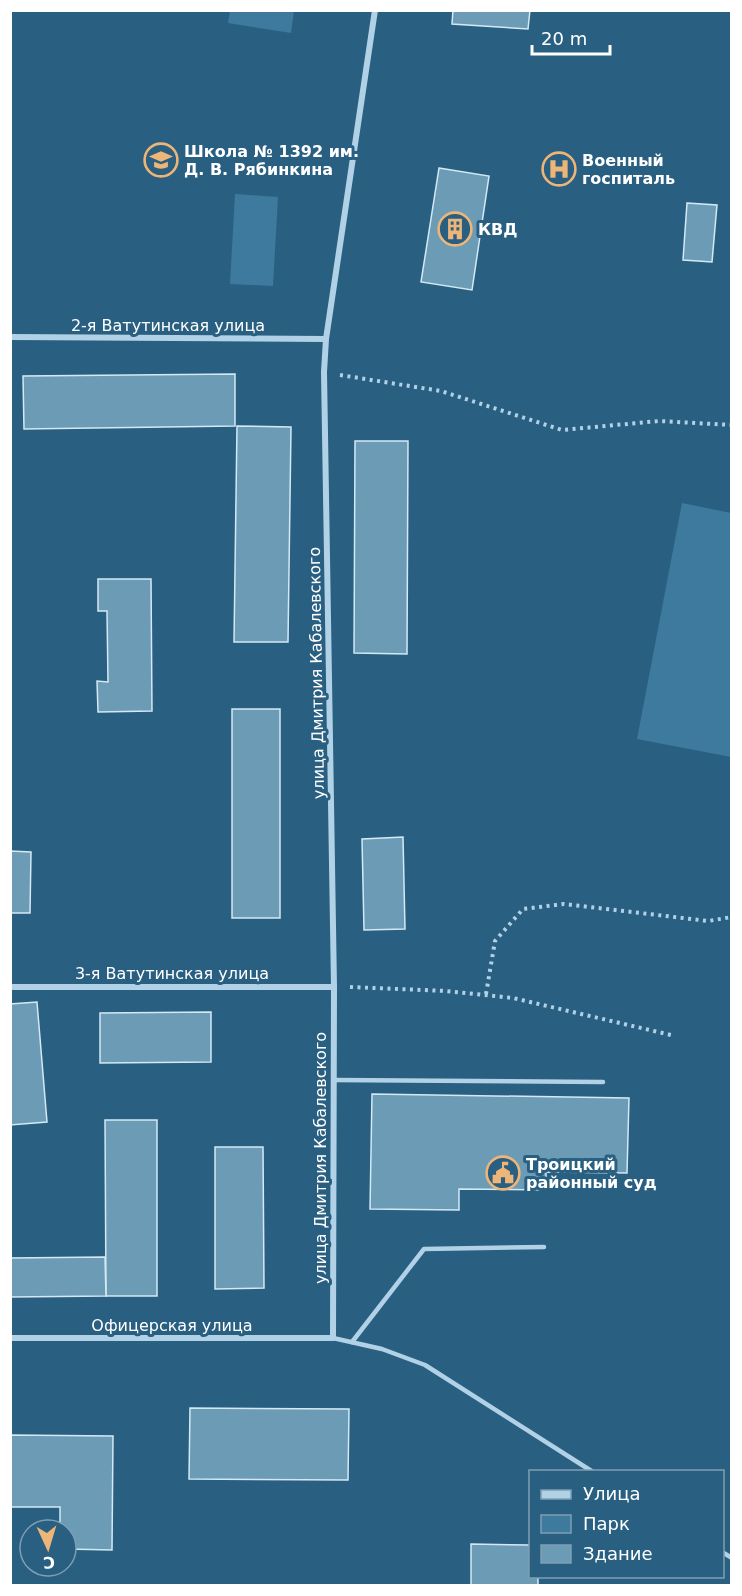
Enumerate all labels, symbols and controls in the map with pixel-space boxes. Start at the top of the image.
scale bar [532,18,610,56]
text: 20 m [541,28,587,49]
school or university icon: Школа № 1392 им. Д. В. Рябинкина [143,142,179,178]
place label: Школа № 1392 им. Д. В. Рябинкина [184,142,359,179]
hospital icon: Военный госпиталь [541,151,577,187]
place label: Военный госпиталь [582,151,675,188]
building icon: КВД [437,211,473,247]
place label: КВД [478,220,518,239]
street label: 2-я Ватутинская улица [71,316,265,335]
street label: улица Дмитрия Кабалевского [305,547,328,799]
street label: 3-я Ватутинская улица [75,964,269,983]
street label: улица Дмитрия Кабалевского [311,1032,330,1284]
public building icon: Троицкий районный суд [485,1155,521,1191]
place label: Троицкий районный суд [526,1155,657,1192]
street label: Офицерская улица [91,1316,253,1335]
legend [529,1470,724,1578]
text: Улица [583,1483,640,1504]
text: Парк [583,1513,630,1534]
north arrow [18,1518,78,1578]
text: Здание [583,1543,653,1564]
text: С [42,1553,56,1572]

